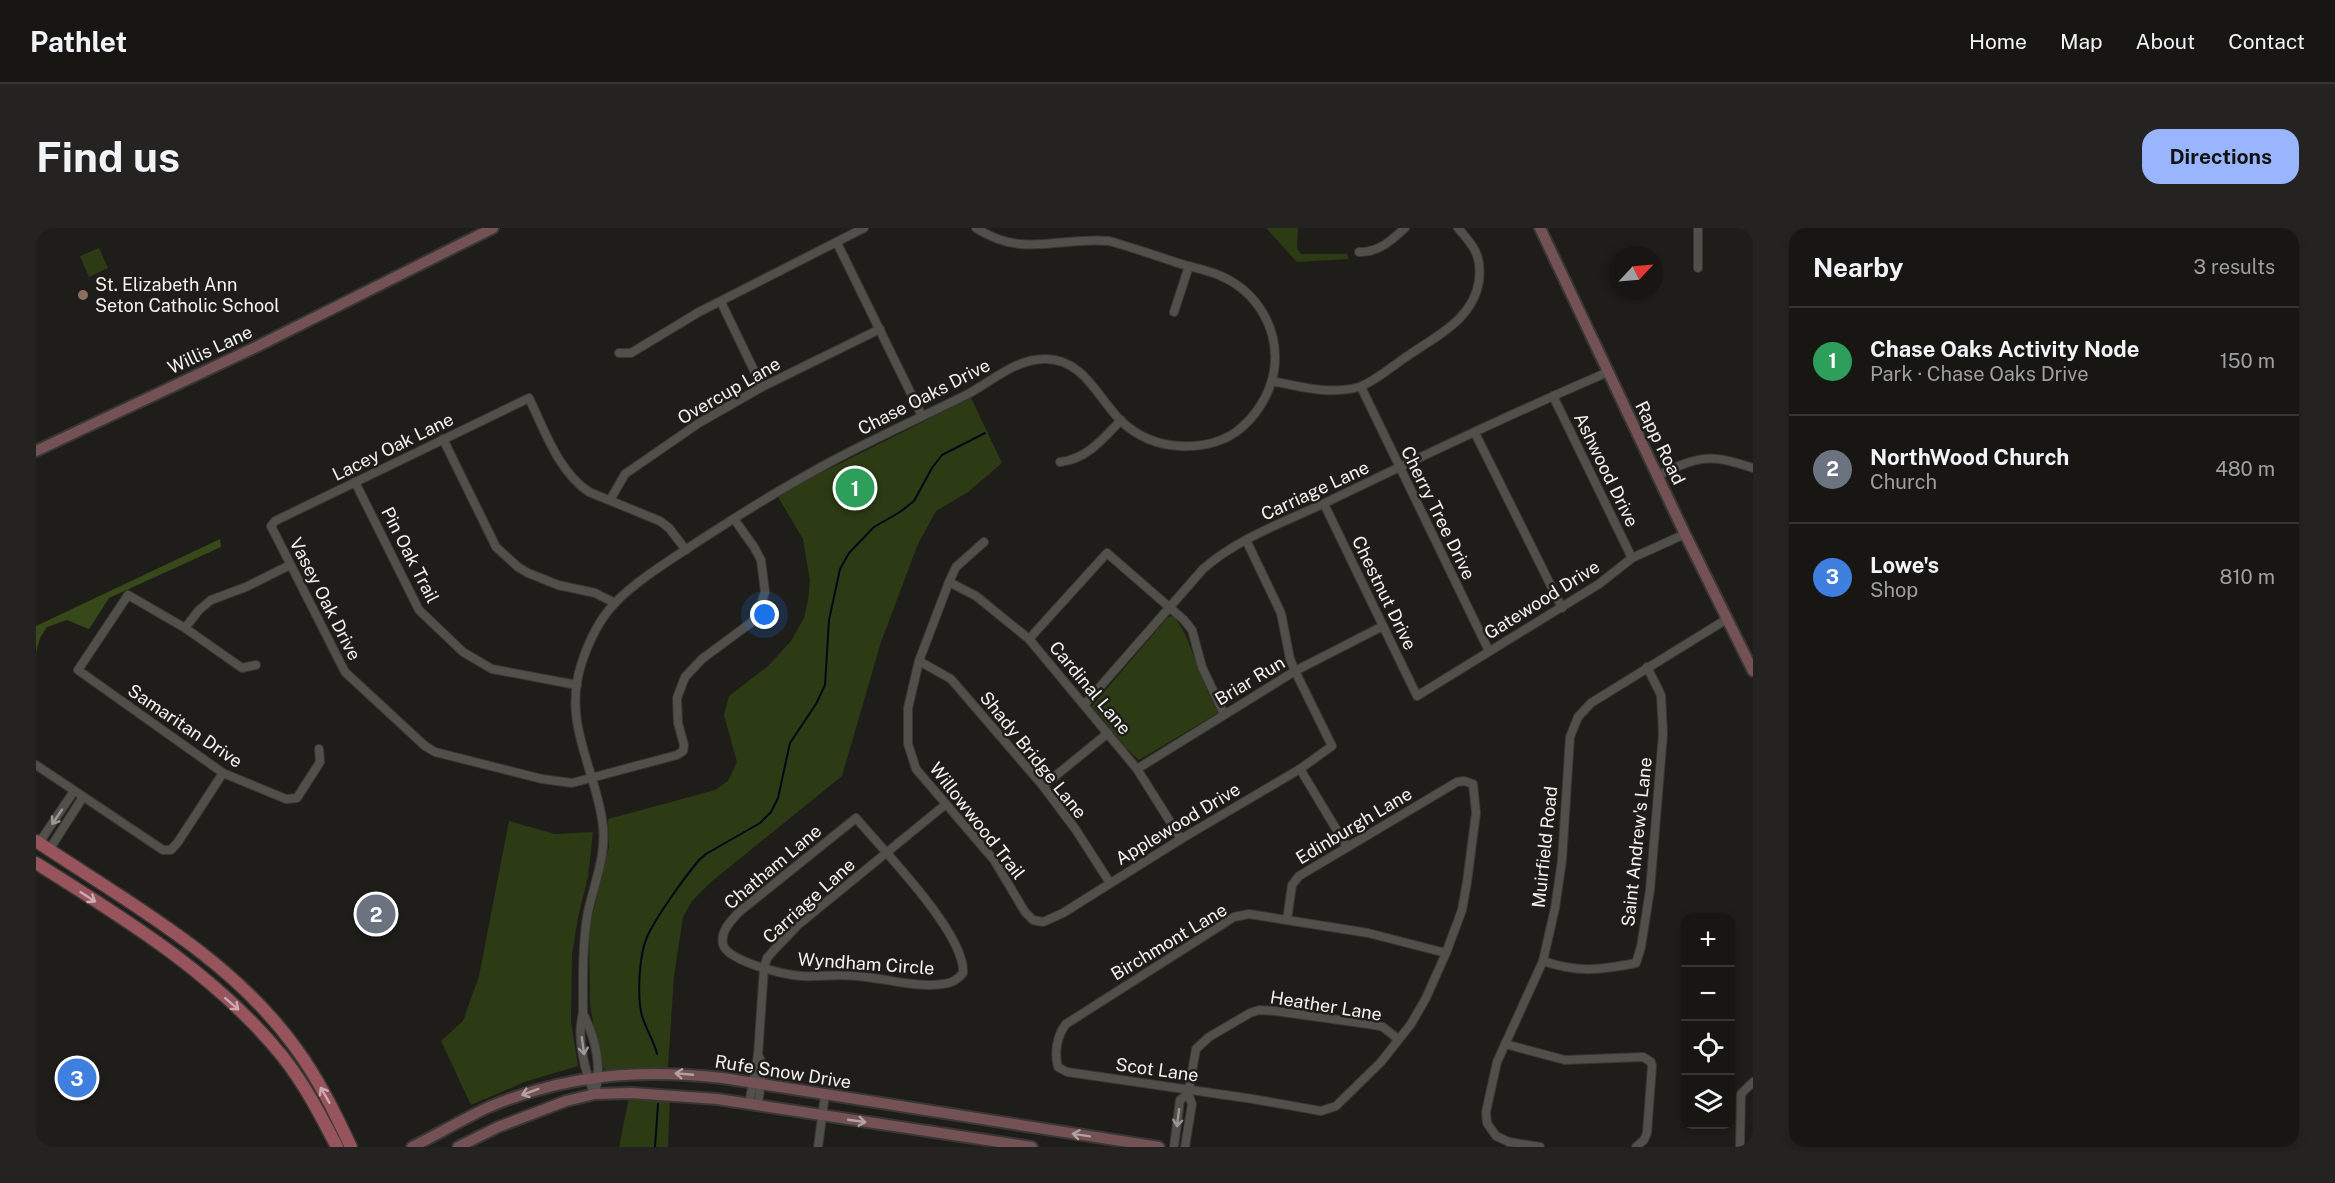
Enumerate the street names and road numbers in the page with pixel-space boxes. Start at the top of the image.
street label: Willis Lane [164,321,255,378]
street label: Overcup Lane [674,353,784,428]
street label: Chase Oaks Drive [854,354,993,439]
street label: Rapp Road [1631,398,1690,488]
street label: Lacey Oak Lane [329,408,457,485]
street label: Ashwood Drive [1570,409,1643,530]
street label: Cherry Tree Drive [1397,443,1480,583]
street label: Carriage Lane [1257,456,1372,525]
street label: Pin Oak Trail [377,503,444,606]
street label: Chestnut Drive [1348,532,1421,653]
street label: Vasey Oak Drive [285,534,365,664]
street label: Gatewood Drive [1480,556,1603,643]
street label: Cardinal Lane [1045,637,1135,739]
street label: Briar Run [1211,652,1289,710]
street label: Samaritan Drive [124,680,247,772]
street label: Shady Bridge Lane [976,687,1091,822]
street label: Saint Andrew's Lane [1617,756,1656,928]
street label: Willowwood Trail [925,758,1029,883]
street label: Applewood Drive [1112,778,1244,869]
street label: Edinburgh Lane [1292,783,1416,868]
street label: Muirfield Road [1528,785,1561,909]
street label: Chatham Lane [720,820,825,913]
street label: Carriage Lane [758,854,859,947]
street label: Birchmont Lane [1107,899,1230,984]
street label: Wyndham Circle [797,948,935,979]
street label: Heather Lane [1269,986,1383,1025]
street label: Rufe Snow Drive [713,1050,853,1093]
street label: Scot Lane [1114,1053,1200,1086]

